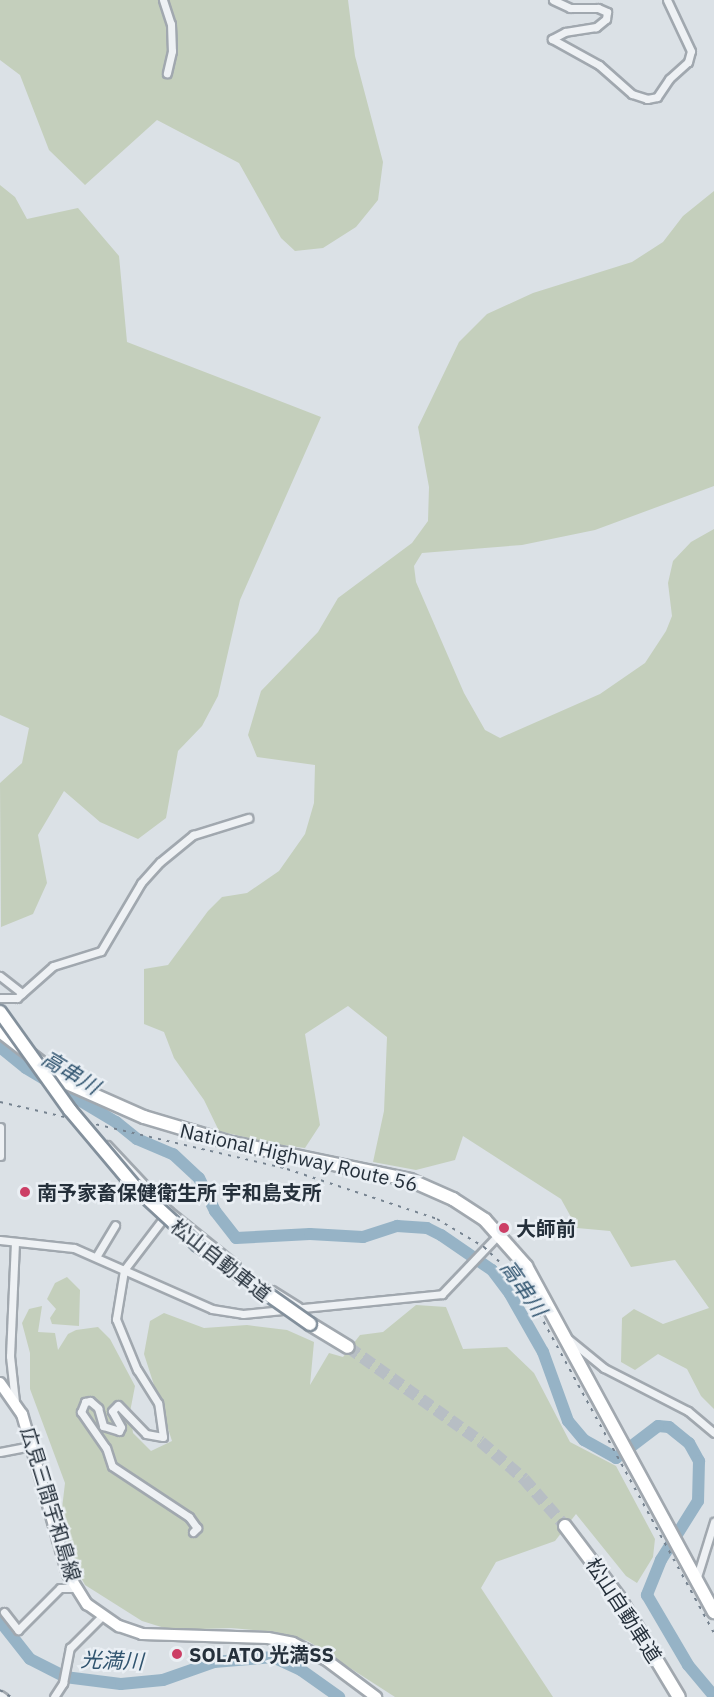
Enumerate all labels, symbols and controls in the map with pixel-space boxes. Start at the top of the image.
water label: 高串川 [38,1045,104,1099]
street label: National Highway Route 56 [178,1118,420,1196]
place label: 南予家畜保健衛生所 宇和島支所 [37,1180,322,1204]
marker: 南予家畜保健衛生所 宇和島支所 [18,1185,32,1199]
street label: 松山自動車道 [166,1214,276,1306]
place label: 大師前 [516,1216,576,1240]
marker: 大師前 [497,1221,511,1235]
water label: 高串川 [496,1255,552,1321]
street label: 広見三間宇和島線 [16,1424,86,1584]
street label: 松山自動車道 [581,1553,667,1667]
place label: SOLATO 光満SS [189,1642,334,1666]
water label: 光満川 [80,1646,144,1674]
marker: SOLATO 光満SS [170,1647,184,1661]

